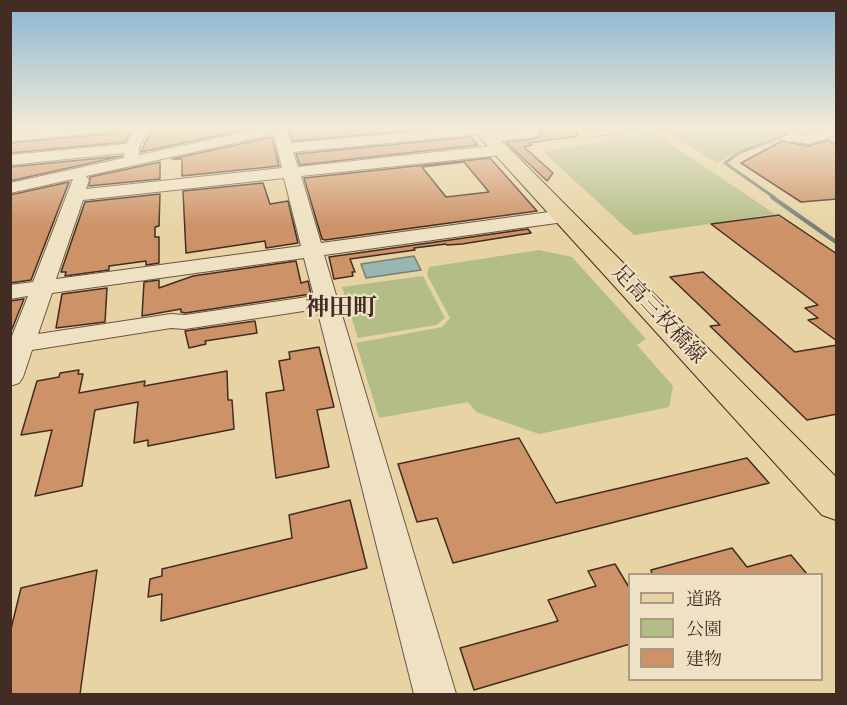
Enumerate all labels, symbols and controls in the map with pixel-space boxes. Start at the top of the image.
street label: 足高三枚橋線 [606,260,710,370]
district label: 神田町 [305,295,377,323]
legend [628,573,823,681]
text: 道路 [686,585,722,612]
text: 公園 [686,615,722,642]
text: 建物 [686,645,722,672]

